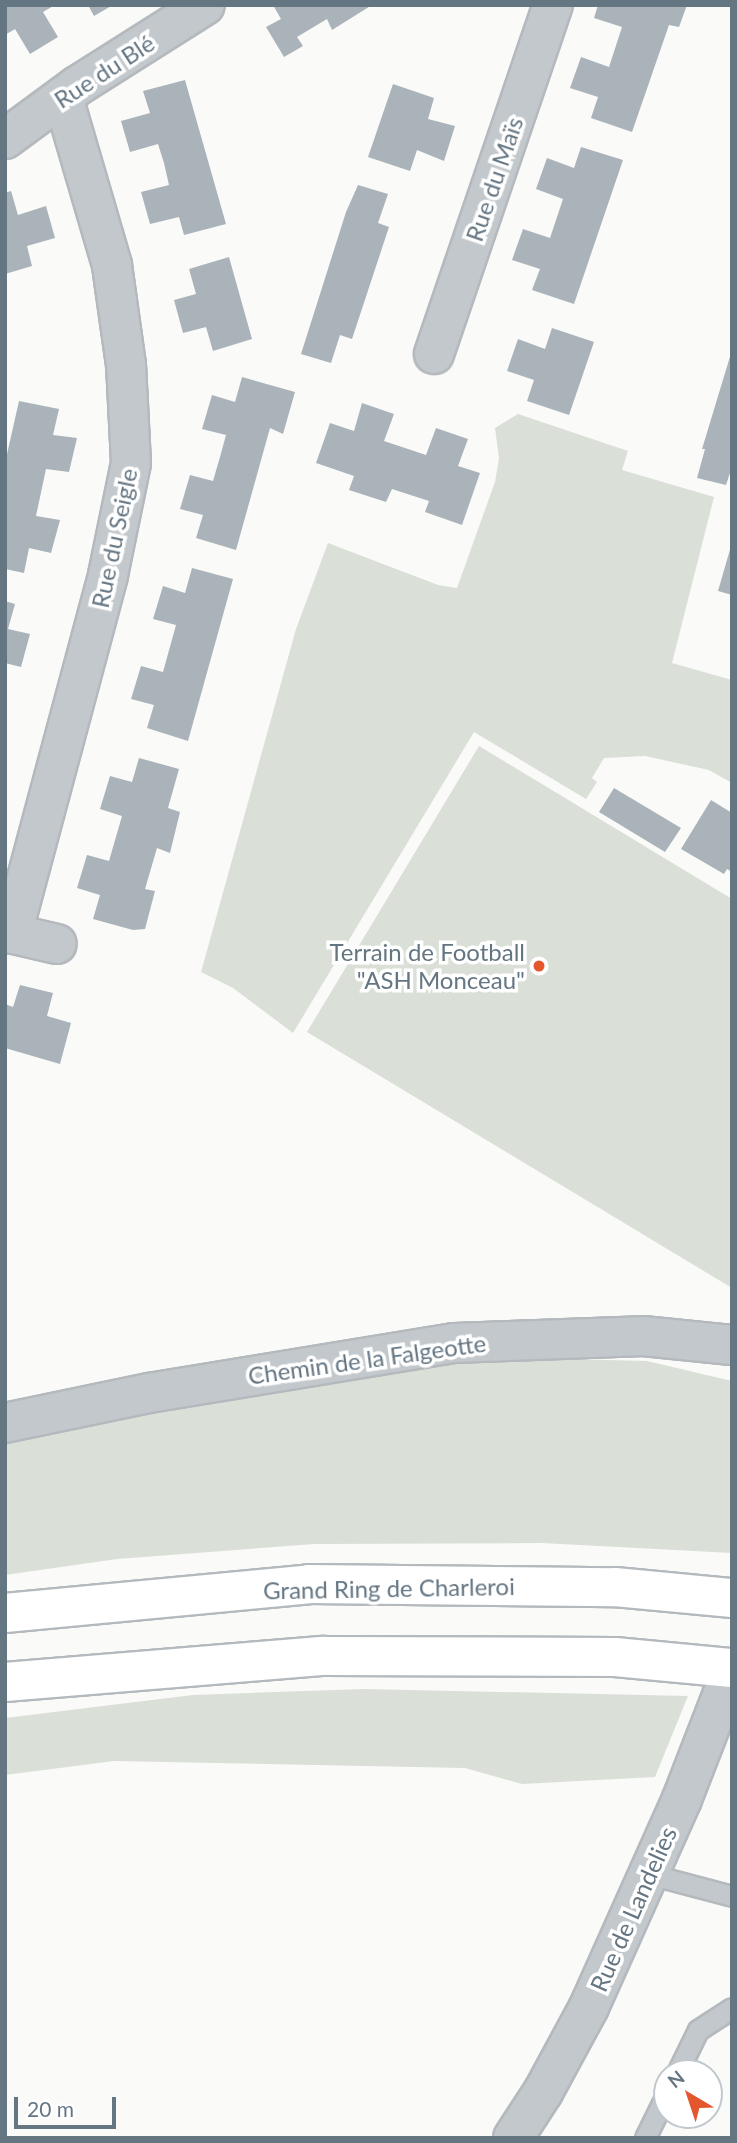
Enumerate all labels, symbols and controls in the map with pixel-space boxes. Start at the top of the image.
street label: Rue du Blé [49,28,159,114]
street label: Rue du Maïs [459,113,529,245]
street label: Rue du Seigle [85,466,143,610]
place label: Terrain de Football "ASH Monceau" [329,938,525,994]
marker: Terrain de Football "ASH Monceau" [531,958,547,974]
street label: Chemin de la Falgeotte [246,1328,488,1390]
street label: Grand Ring de Charleroi [263,1571,515,1605]
street label: Rue de Landelies [584,1822,682,1996]
north arrow [653,2059,723,2129]
text: N [663,2065,689,2092]
scale bar [18,2084,119,2128]
text: 20 m [27,2096,74,2121]

